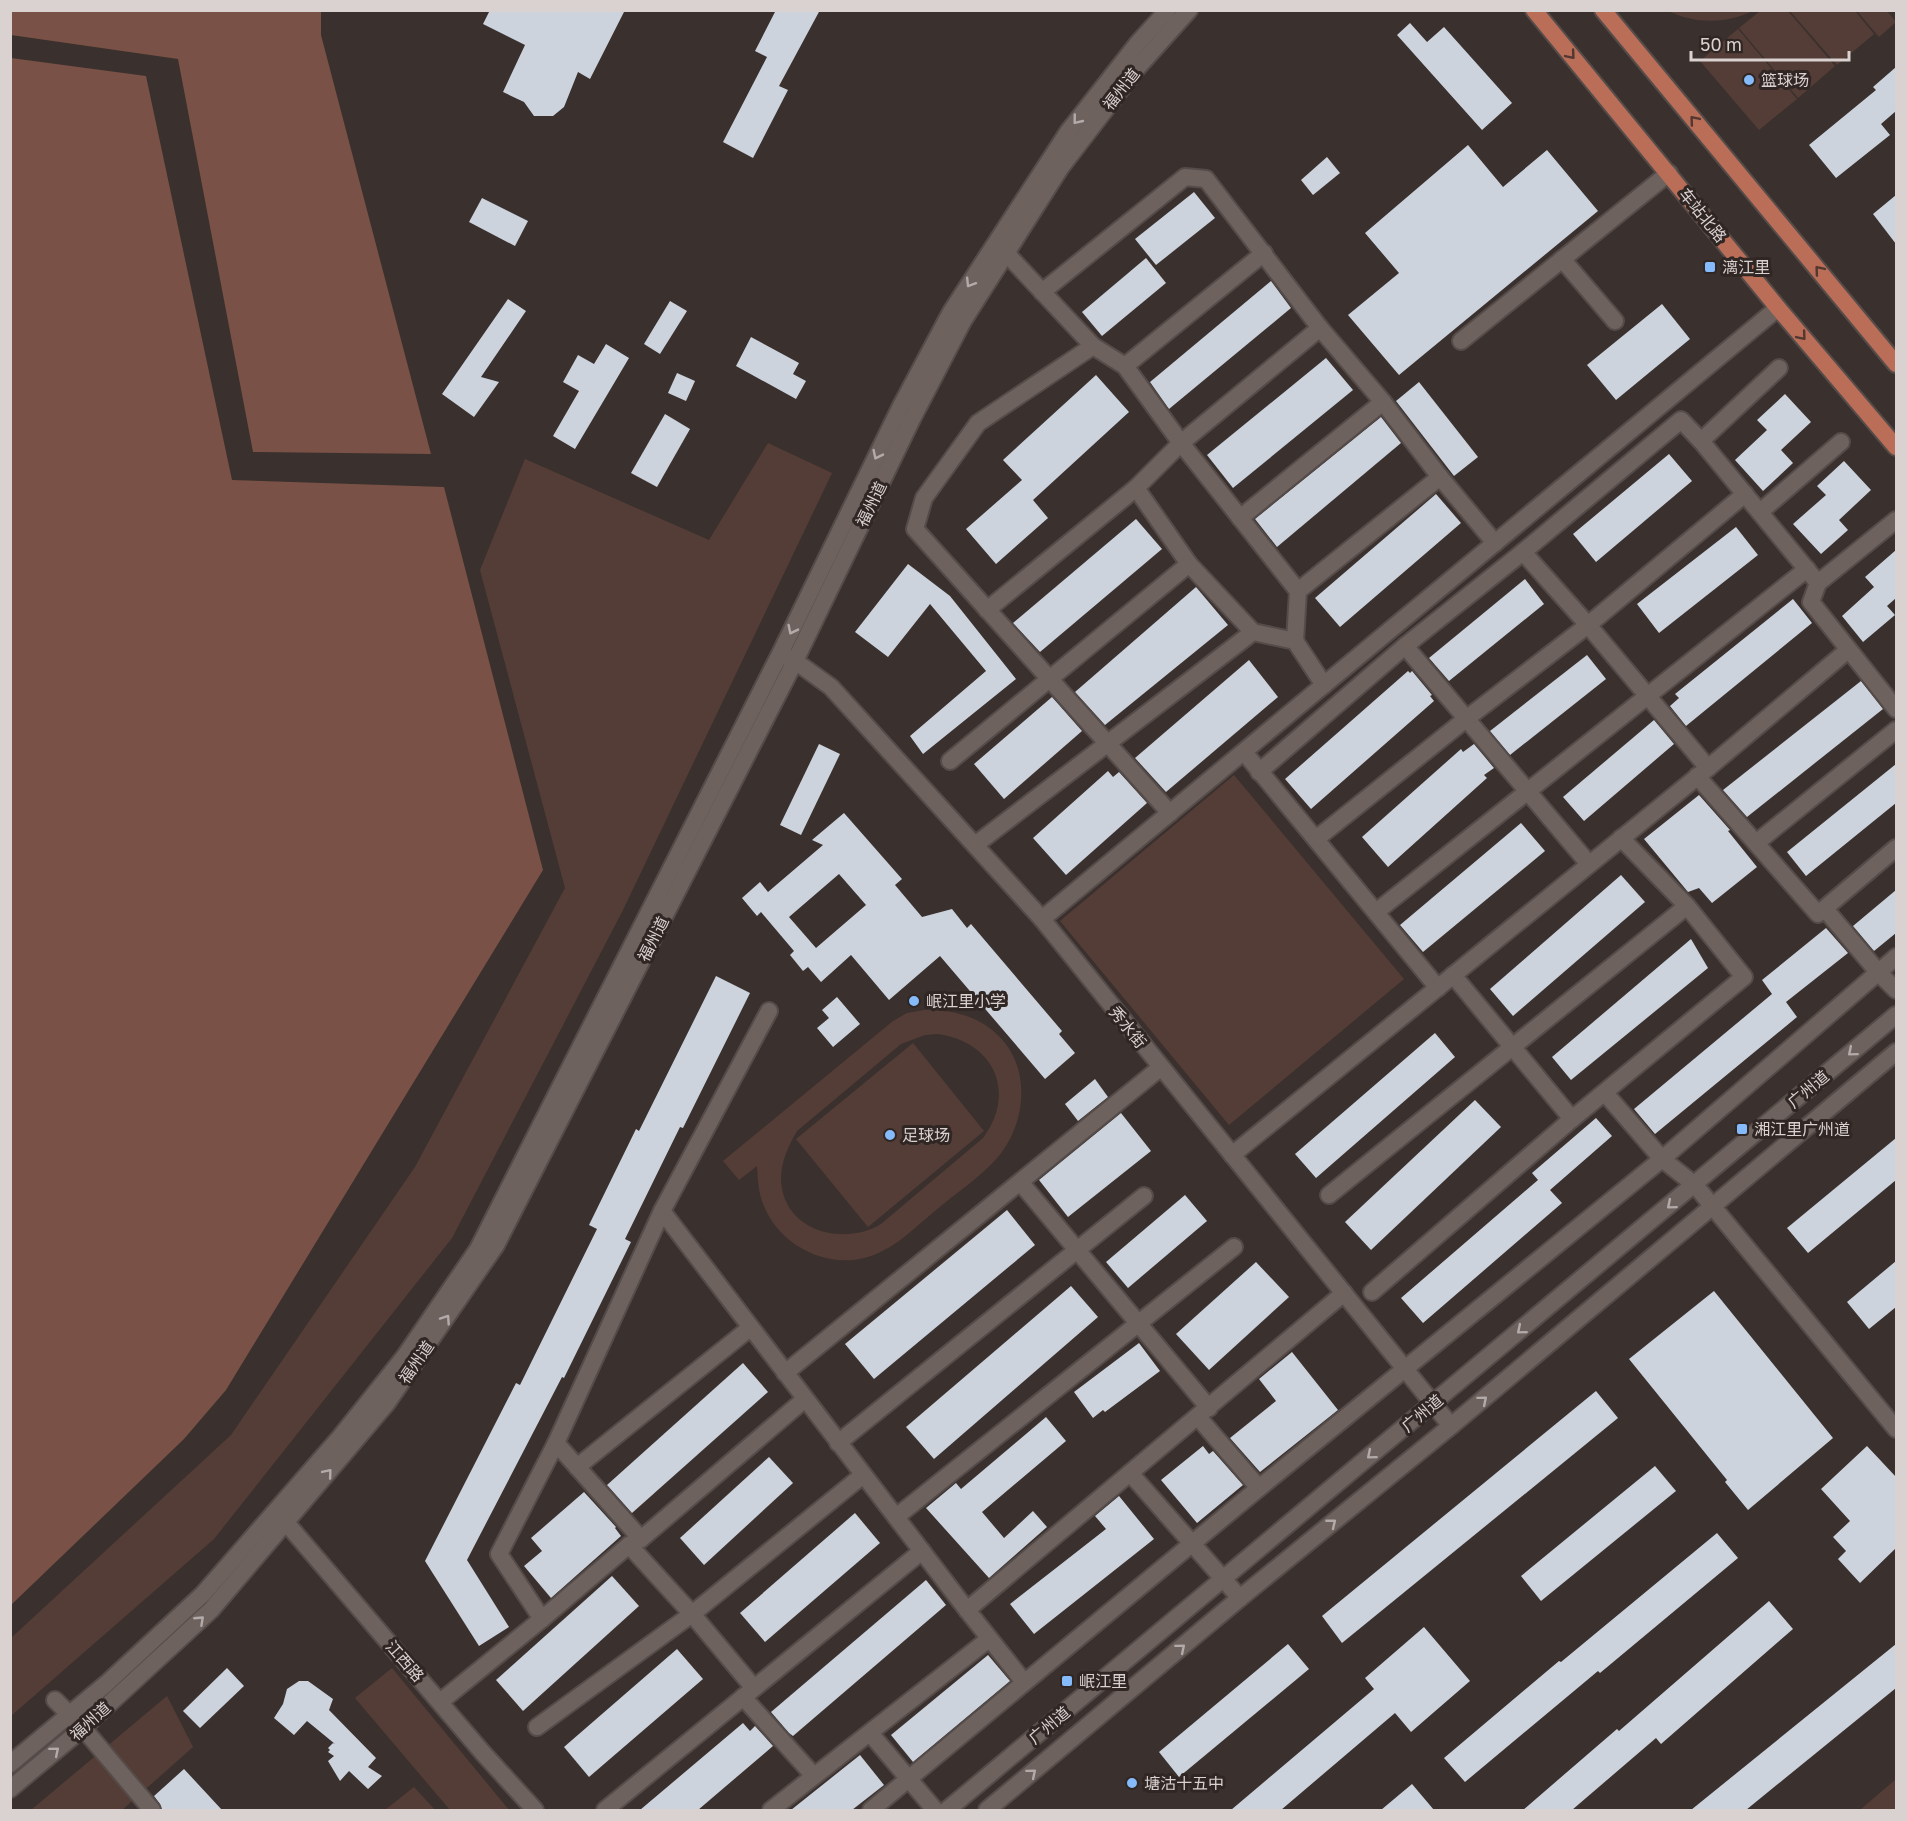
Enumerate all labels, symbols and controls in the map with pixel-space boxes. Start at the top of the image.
scale bar [1691,24,1848,62]
text: 50 m [1700,33,1742,55]
one-way arrow [1564,49,1575,60]
street label: 福州道 [1098,64,1144,114]
place label: 篮球场 [1761,70,1809,90]
marker: 篮球场 [1742,73,1756,87]
one-way arrow [1073,113,1084,124]
one-way arrow [1691,116,1702,127]
street label: 车站北路 [1675,184,1731,246]
place label: 漓江里 [1722,257,1770,277]
marker: 漓江里 [1703,260,1717,274]
one-way arrow [1815,266,1826,277]
one-way arrow [965,277,977,287]
one-way arrow [1794,329,1805,340]
one-way arrow [873,448,885,459]
street label: 福州道 [851,478,891,530]
one-way arrow [787,623,799,634]
street label: 福州道 [633,913,673,965]
place label: 岷江里小学 [926,991,1006,1011]
marker: 岷江里小学 [907,994,921,1008]
street label: 秀水街 [1105,1002,1151,1052]
one-way arrow [1848,1045,1859,1056]
street label: 广州道 [1783,1066,1833,1112]
place label: 湘江里广州道 [1754,1119,1850,1139]
marker: 湘江里广州道 [1735,1122,1749,1136]
place label: 足球场 [902,1125,950,1145]
marker: 足球场 [883,1128,897,1142]
one-way arrow [1666,1198,1677,1209]
one-way arrow [439,1314,450,1325]
one-way arrow [1517,1323,1528,1334]
street label: 福州道 [394,1337,438,1387]
street label: 广州道 [1397,1390,1447,1436]
one-way arrow [1476,1396,1487,1407]
one-way arrow [1367,1448,1378,1459]
one-way arrow [321,1469,332,1480]
one-way arrow [1325,1520,1336,1531]
one-way arrow [193,1616,203,1627]
street label: 江西路 [382,1636,428,1686]
one-way arrow [1174,1644,1185,1655]
place label: 岷江里 [1079,1671,1127,1691]
marker: 岷江里 [1060,1674,1074,1688]
street label: 福州道 [65,1698,115,1744]
street label: 广州道 [1024,1702,1074,1748]
one-way arrow [48,1748,59,1759]
one-way arrow [1025,1769,1036,1780]
place label: 塘沽十五中 [1144,1773,1224,1793]
marker: 塘沽十五中 [1125,1776,1139,1790]

